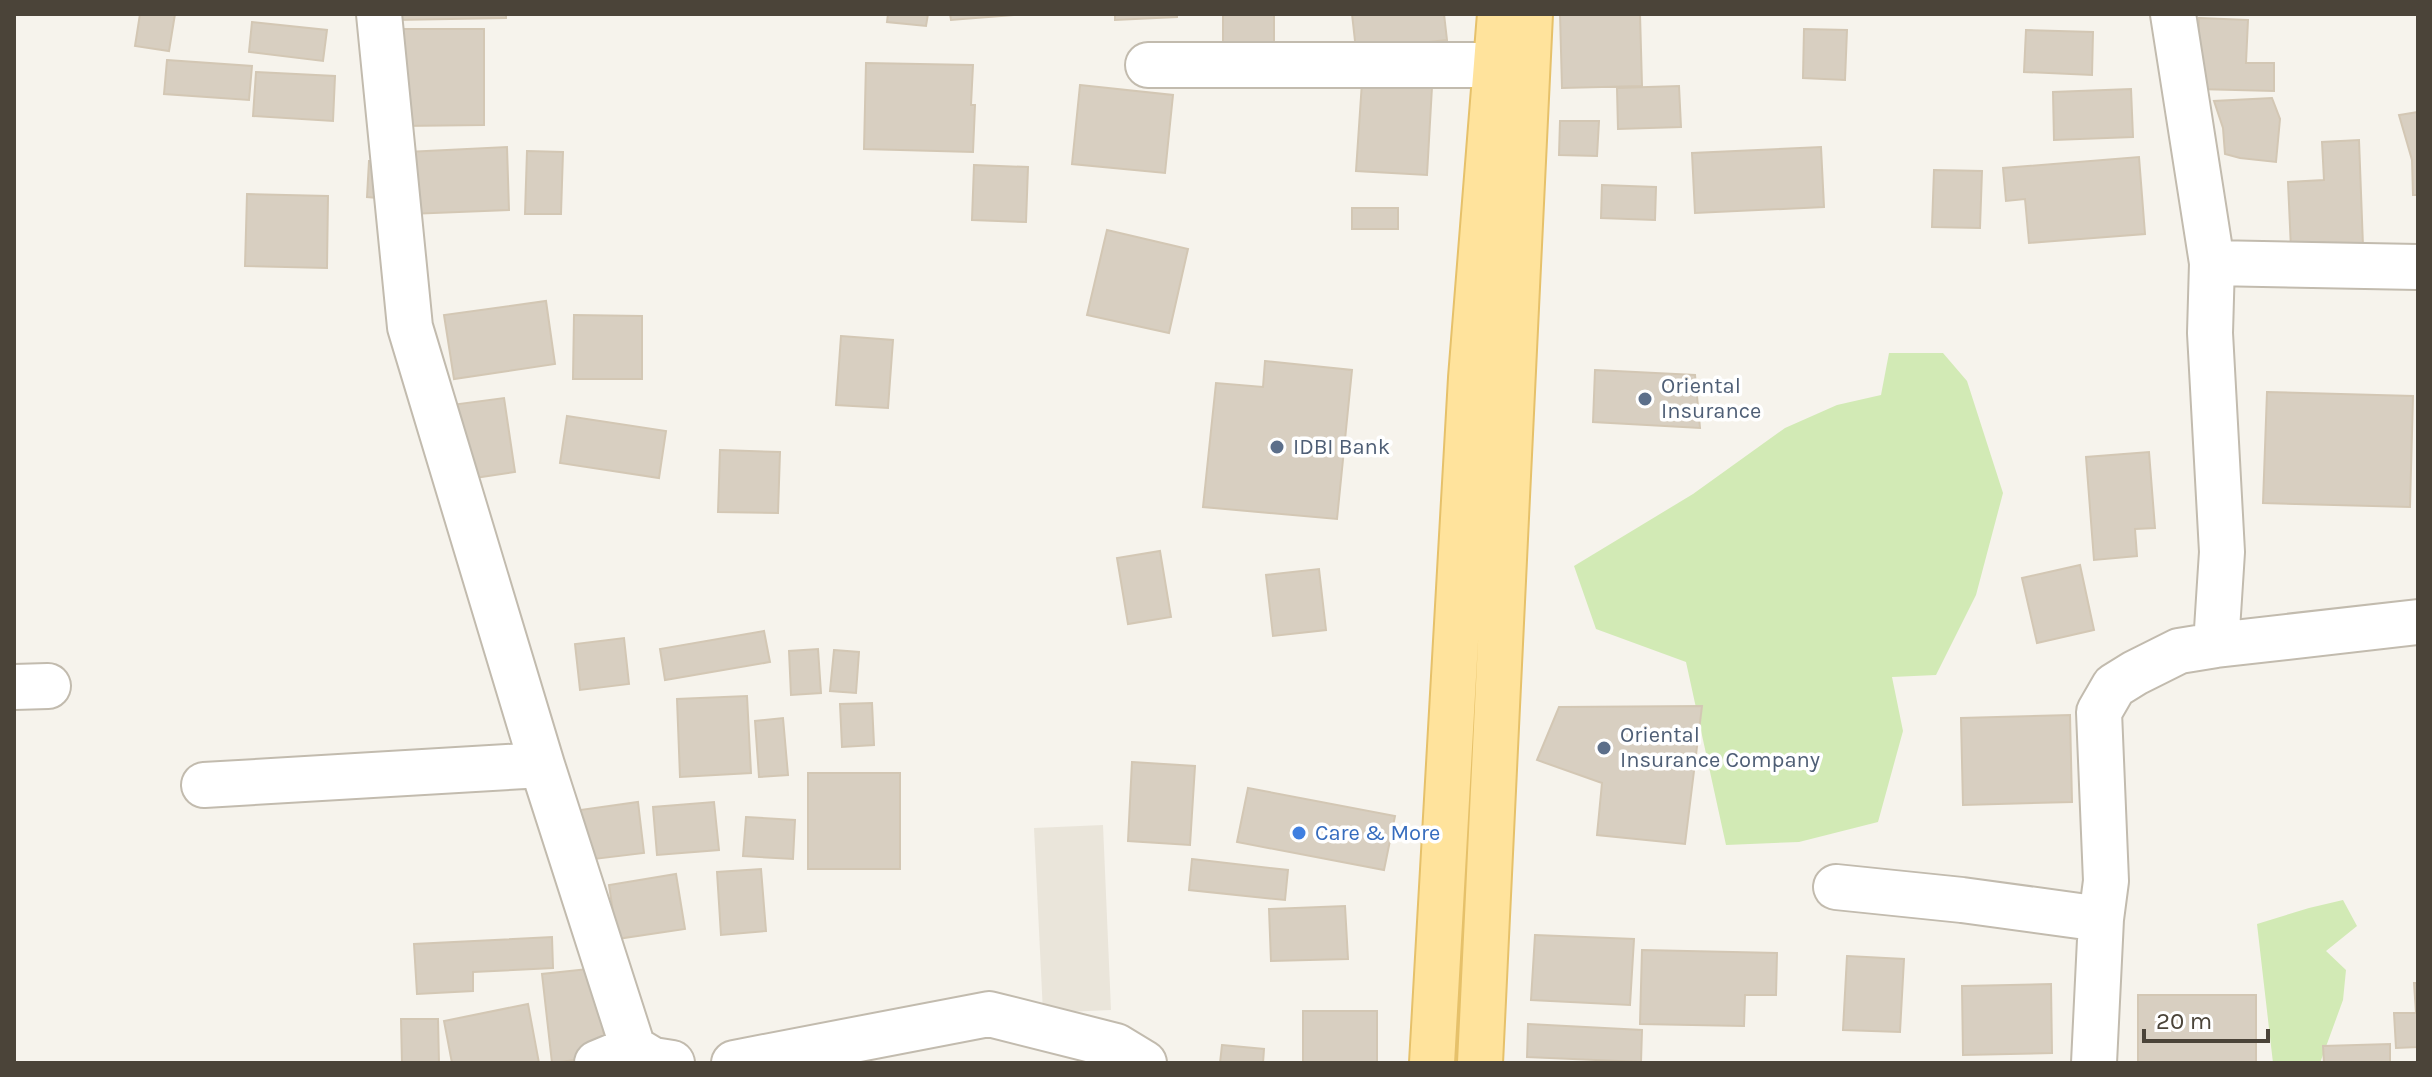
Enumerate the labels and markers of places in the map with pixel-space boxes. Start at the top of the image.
place label: Oriental Insurance [1661,373,1761,424]
marker: Oriental Insurance [1636,390,1654,408]
place label: IDBI Bank [1293,434,1390,460]
marker: IDBI Bank [1268,438,1286,456]
place label: Oriental Insurance Company [1620,722,1820,773]
marker: Oriental Insurance Company [1595,739,1613,757]
place label: Care & More [1315,820,1440,846]
marker: Care & More [1290,824,1308,842]

